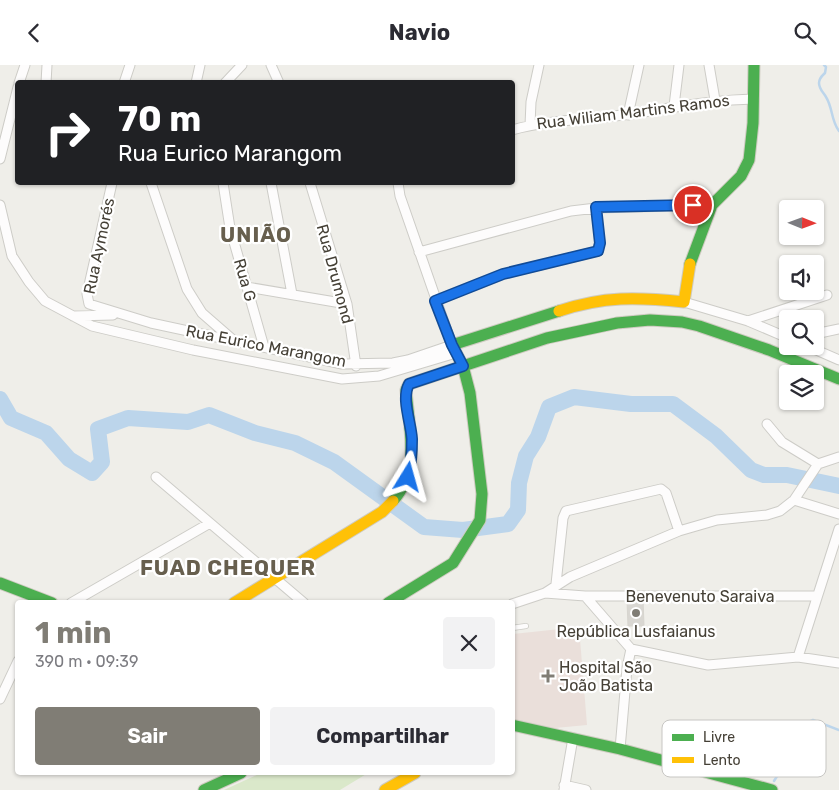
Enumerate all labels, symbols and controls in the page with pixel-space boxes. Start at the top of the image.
icon: back [20,19,48,47]
text: Navio [389,19,450,46]
icon: search [791,19,819,47]
street label: Rua Wiliam Martins Ramos [535,91,731,133]
text: 70 m [118,98,201,140]
icon: right [35,100,100,165]
text: Rua Eurico Marangom [118,140,342,167]
pin [672,184,714,226]
icon: arrive [679,191,707,219]
street label: Rua Aymorés [80,196,118,296]
north arrow [779,200,824,245]
map controls [779,200,824,410]
district label: UNIÃO [220,222,292,247]
street label: Rua Drumond [313,222,357,326]
button: sound [779,255,824,300]
street label: Rua G [230,256,260,304]
button: search [779,310,824,355]
street label: Rua Eurico Marangom [184,321,348,371]
button: layers [779,365,824,410]
position arrow [381,450,433,502]
district label: FUAD CHEQUER [140,555,316,580]
street label: Benevenuto Saraiva [625,587,775,606]
marker: República Lusfaianus [630,607,642,619]
text: 1 min [35,615,112,651]
button: close [443,617,495,669]
place label: República Lusfaianus [557,622,715,641]
text: 390 m · 09:39 [35,652,138,671]
place label: Hospital São João Batista [559,658,653,695]
marker: Hospital São João Batista [541,669,555,683]
button: Sair [35,707,260,765]
button: Compartilhar [270,707,495,765]
legend [662,720,826,777]
text: Livre [703,729,735,746]
text: Lento [703,752,740,769]

